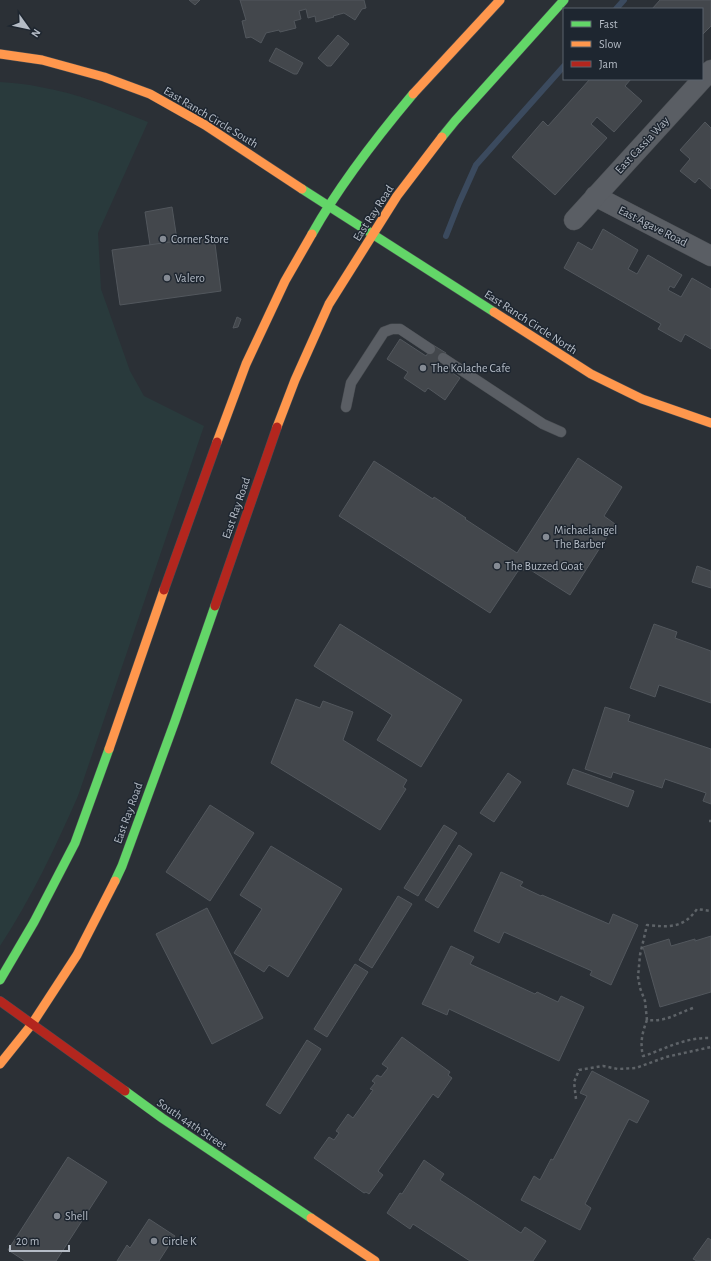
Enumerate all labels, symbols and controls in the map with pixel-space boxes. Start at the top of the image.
north arrow [8,8,48,48]
legend [563,8,703,80]
text: Fast [599,18,618,30]
text: N [29,27,43,39]
text: Slow [599,38,621,50]
text: Jam [599,58,618,70]
street label: East Ranch Circle South [162,84,260,150]
street label: East Cassia Way [613,114,672,176]
street label: East Ray Road [351,183,396,244]
street label: East Agave Road [617,203,689,249]
place label: Corner Store [171,233,229,245]
marker: Corner Store [158,234,168,244]
place label: Valero [175,272,205,284]
marker: Valero [162,273,172,283]
street label: East Ranch Circle North [482,288,580,356]
place label: The Kolache Cafe [431,362,510,374]
marker: The Kolache Cafe [418,363,428,373]
street label: East Ray Road [220,476,253,541]
place label: Michaelangel The Barber [554,524,617,550]
marker: Michaelangel The Barber [541,532,551,542]
place label: The Buzzed Goat [505,560,583,572]
marker: The Buzzed Goat [492,561,502,571]
street label: East Ray Road [111,781,146,846]
street label: South 44th Street [155,1096,229,1152]
place label: Shell [65,1210,88,1222]
marker: Shell [52,1211,62,1221]
scale bar [10,1227,69,1253]
text: 20 m [16,1235,39,1247]
place label: Circle K [162,1235,197,1247]
marker: Circle K [149,1236,159,1246]

